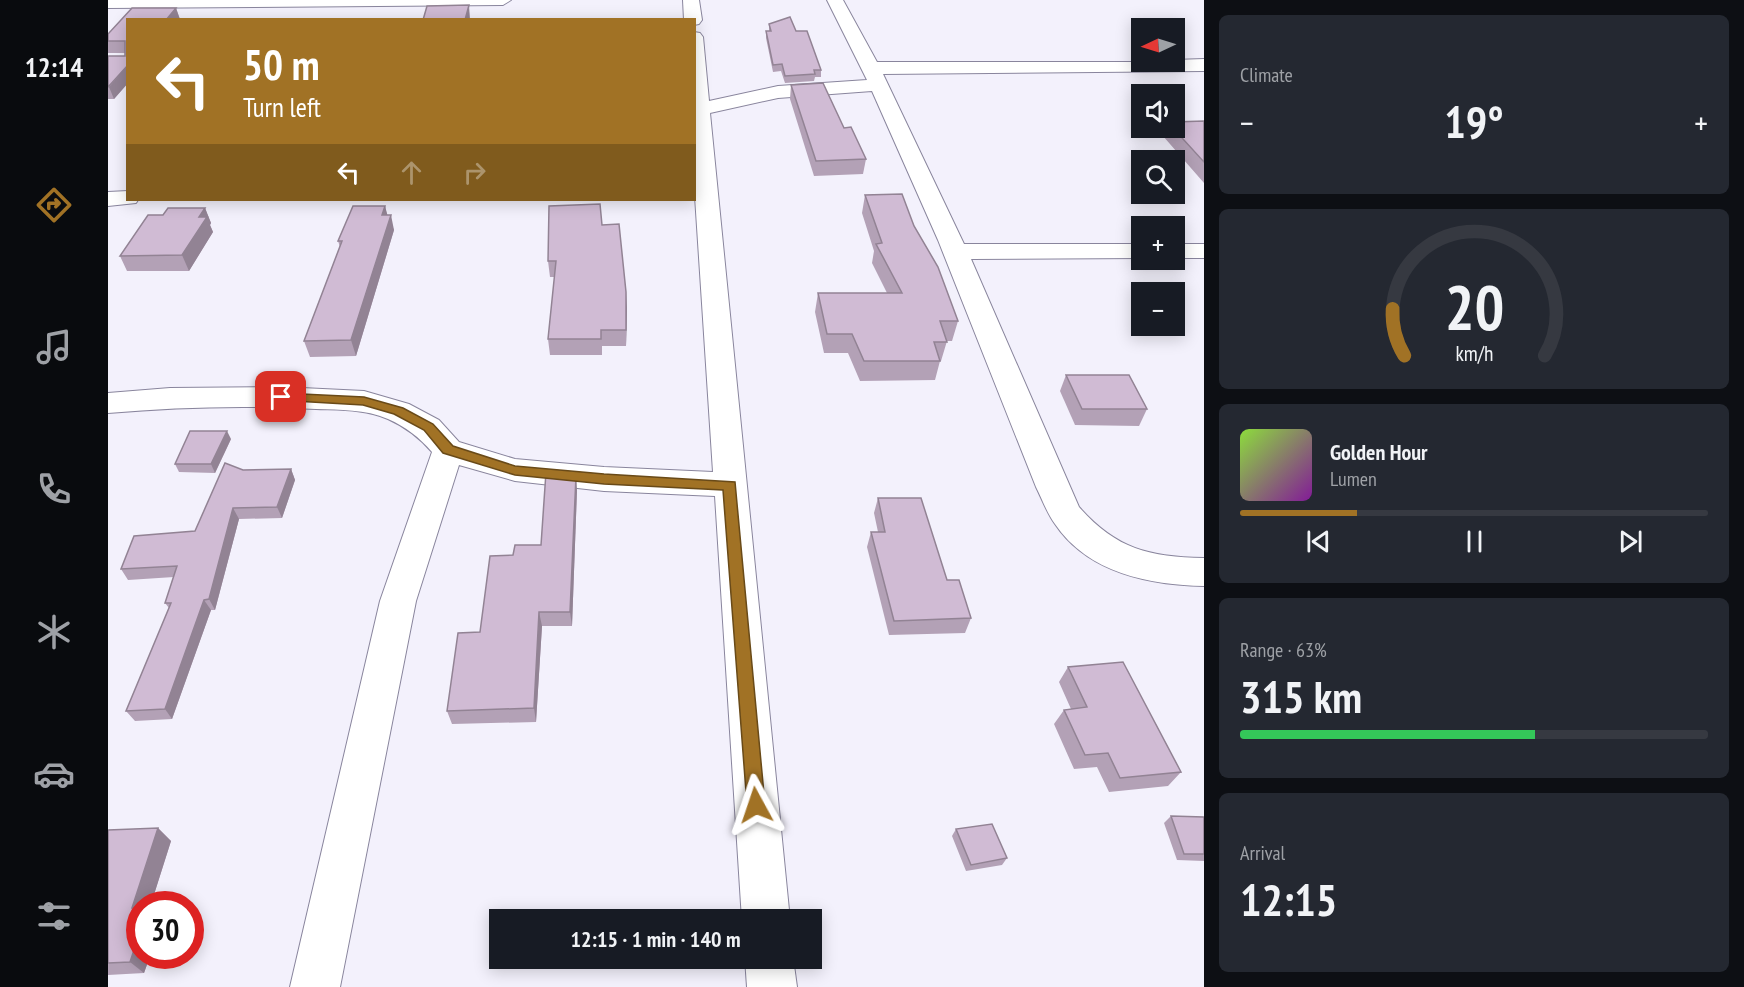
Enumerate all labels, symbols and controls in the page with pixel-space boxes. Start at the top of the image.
north arrow [1131,18,1185,72]
map controls [1131,18,1185,336]
text: 50 m [243,37,320,92]
icon: left [144,42,222,120]
text: 12:14 [25,50,83,84]
text: Climate [1240,62,1293,88]
button: sound [1131,84,1185,138]
text: Turn left [243,90,321,124]
text: 19° [1444,92,1504,150]
text: − [1240,101,1254,144]
text: + [1694,101,1708,144]
button: search [1131,150,1185,204]
icon: left [332,156,365,189]
icon: ahead [395,156,428,189]
icon: right [458,156,491,189]
icon: directions [33,184,75,226]
button: + [1131,216,1185,270]
text: 20 [1444,266,1504,347]
button: − [1131,282,1185,336]
icon: music [33,326,75,368]
text: km/h [1455,340,1493,368]
pin [255,371,306,422]
icon: arrive [264,380,297,413]
text: Golden Hour [1330,438,1428,466]
text: Lumen [1330,466,1377,492]
icon: phone [33,468,75,510]
icon: previous [1302,525,1335,558]
icon: pause [1458,525,1491,558]
icon: next [1614,525,1647,558]
icon: climate [33,611,75,653]
text: Range · 63% [1240,637,1327,663]
text: 315 km [1240,667,1362,725]
icon: car [33,753,75,795]
position arrow [724,773,788,837]
text: Arrival [1240,840,1285,866]
text: 12:15 [1240,870,1337,928]
speed limit sign: 30 [126,891,204,969]
icon: filters [33,895,75,937]
text: 12:15 · 1 min · 140 m [570,925,741,953]

